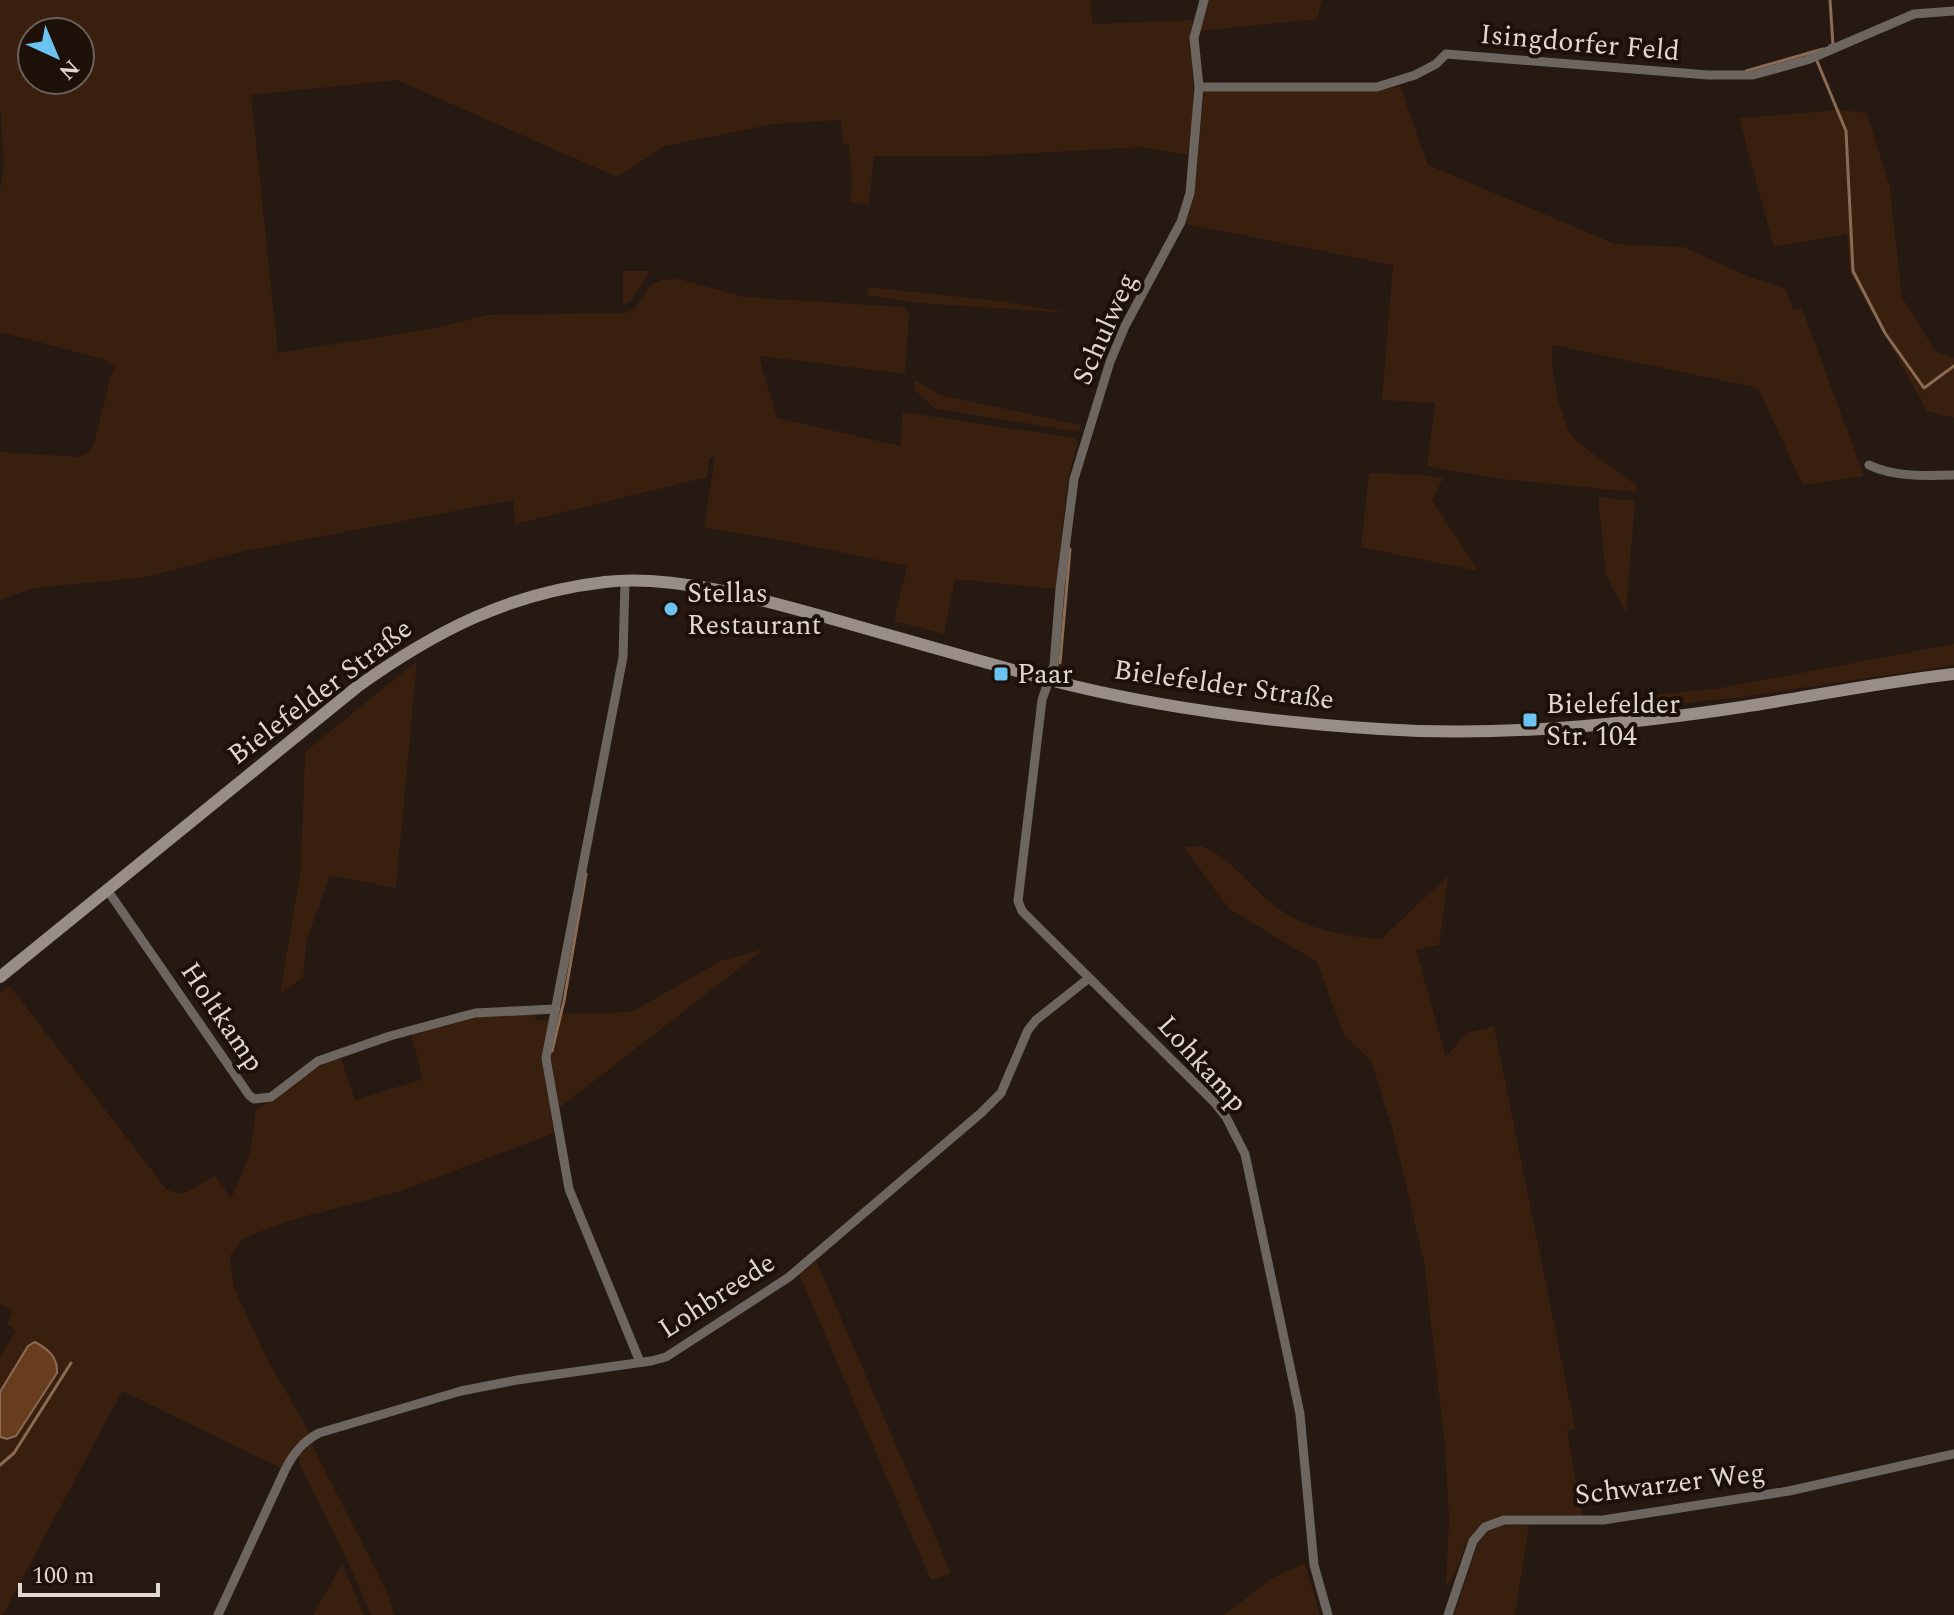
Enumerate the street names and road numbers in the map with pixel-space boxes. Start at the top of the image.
street label: Isingdorfer Feld [1478,13,1682,73]
street label: Schulweg [1061,266,1149,392]
street label: Bielefelder Straße [218,608,422,776]
street label: Bielefelder Straße [1111,648,1337,722]
street label: Holtkamp [169,953,275,1081]
street label: Lohkamp [1147,1006,1257,1122]
street label: Lohbreede [650,1242,784,1350]
street label: Schwarzer Weg [1572,1451,1768,1517]

